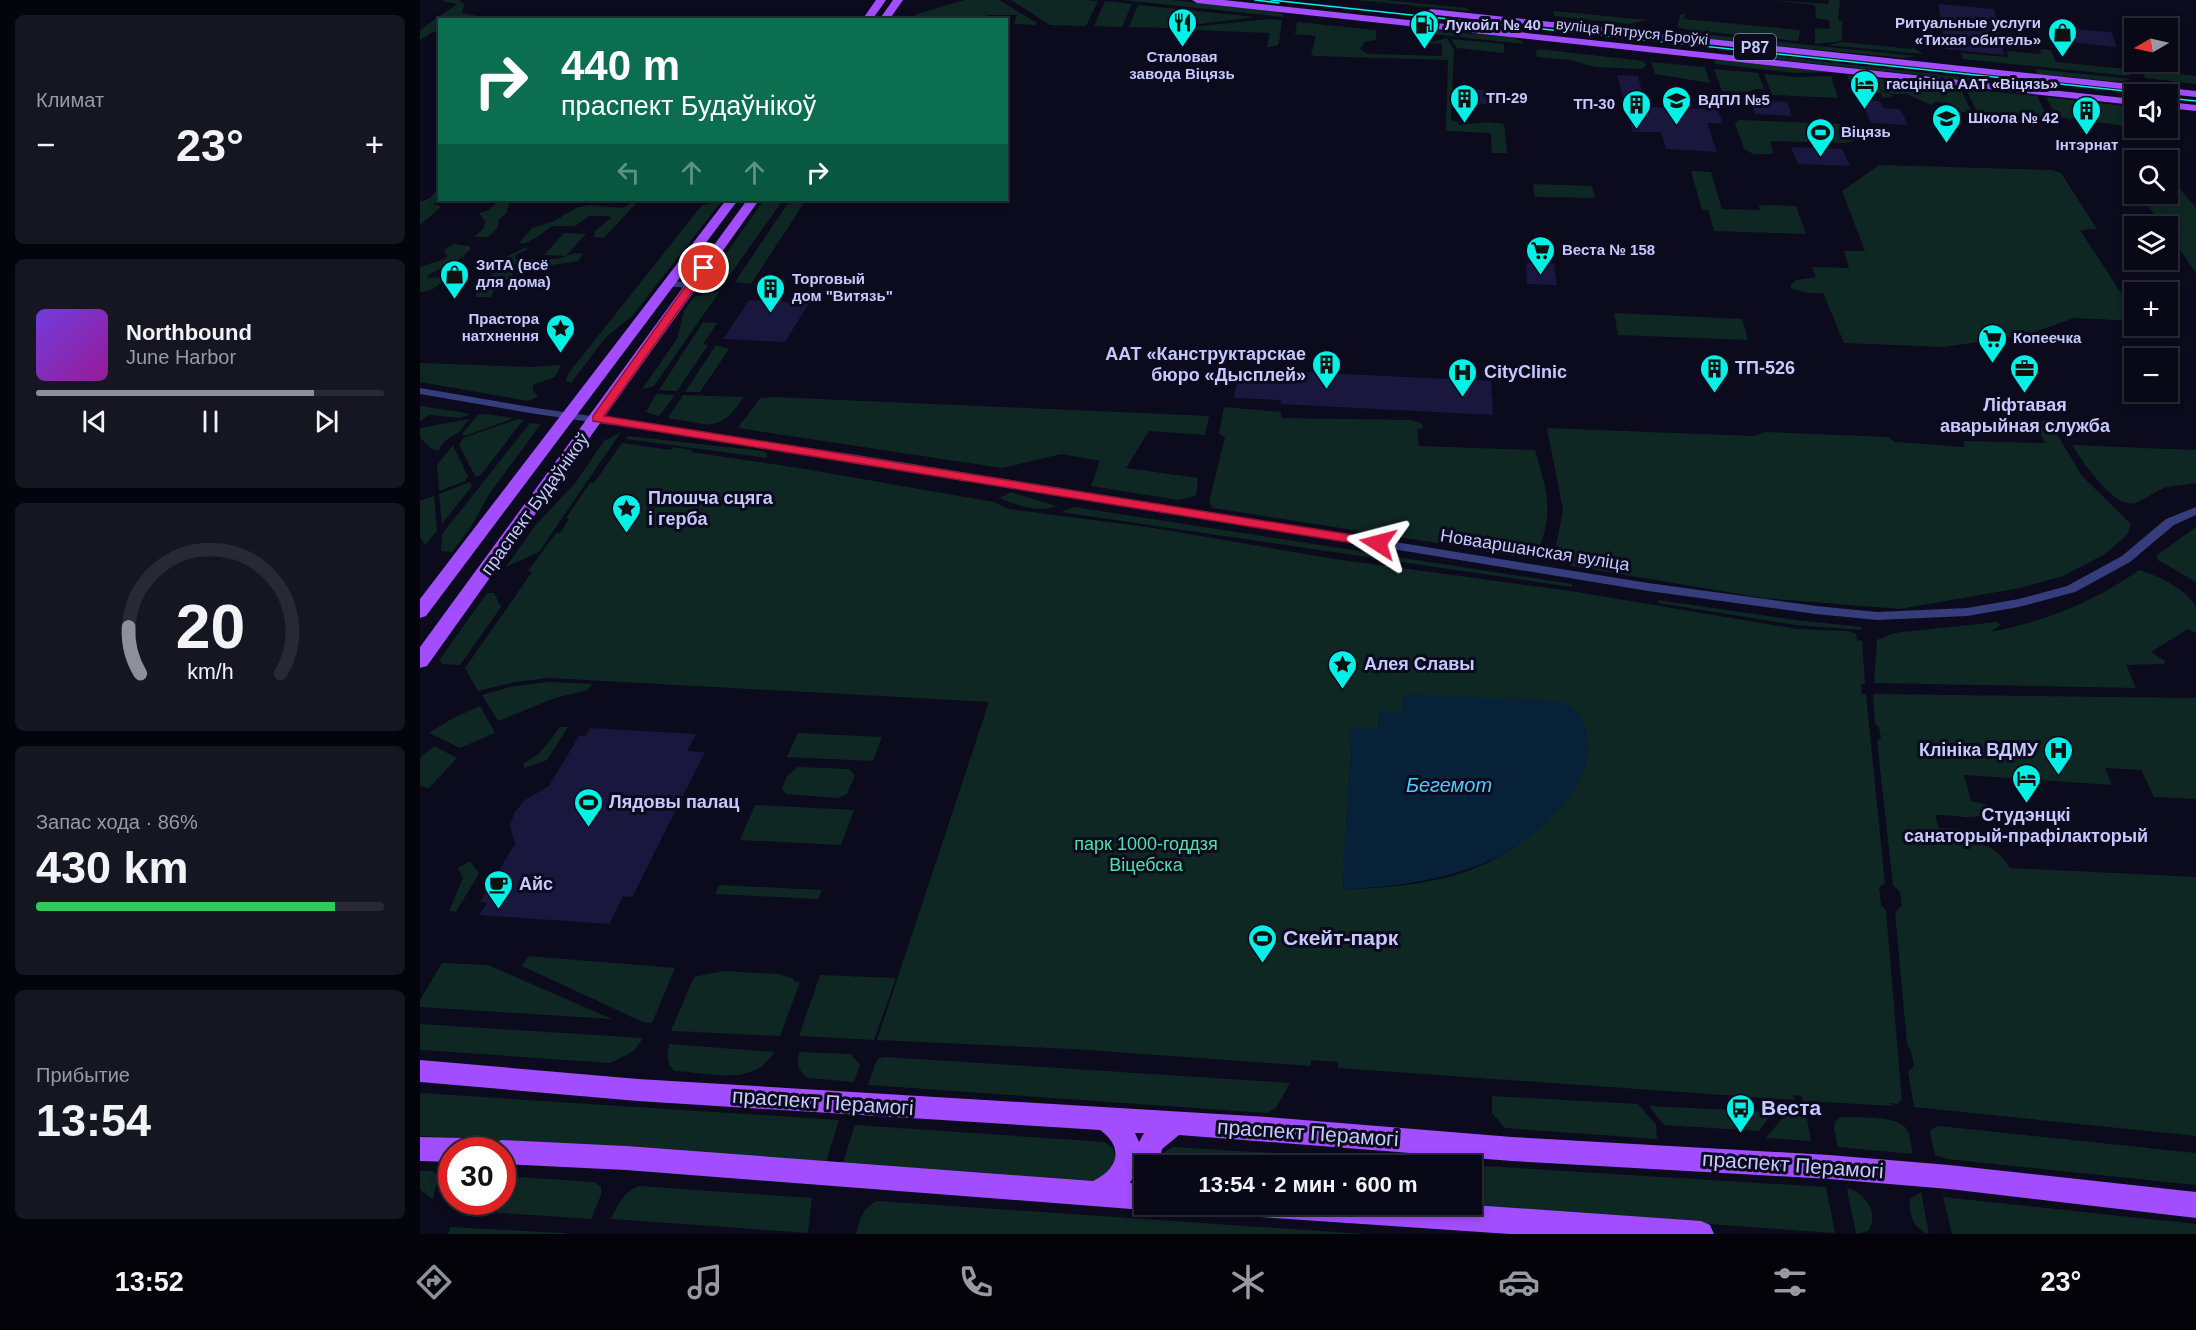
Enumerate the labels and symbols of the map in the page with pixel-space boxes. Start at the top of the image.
restaurant icon: Сталовая завода Віцязь [1166,6,1198,48]
fuel station icon: Лукойл № 40 [1408,9,1440,51]
place label: Ритуальные услуги «Тихая обитель» [1895,14,2041,48]
street label: вуліца Пятруся Броўкі [1555,15,1709,48]
place label: Лукойл № 40 [1445,16,1541,33]
shop icon: Ритуальные услуги «Тихая обитель» [2046,16,2078,58]
north arrow [2124,18,2178,72]
road number: Р87 [1734,34,1776,60]
place label: Сталовая завода Віцязь [1129,48,1235,82]
hotel icon: гасцініца ААТ «Віцязь» [1849,68,1881,110]
place label: гасцініца ААТ «Віцязь» [1886,75,2058,92]
building icon: ТП-29 [1449,82,1481,124]
school or university icon: ВДПЛ №5 [1661,84,1693,126]
building icon: ТП-30 [1620,88,1652,130]
place label: ТП-29 [1486,89,1528,106]
place label: ВДПЛ №5 [1698,91,1770,108]
building icon: Інтэрнат [2071,94,2103,136]
place label: ТП-30 [1573,95,1615,112]
school or university icon: Школа № 42 [1931,102,1963,144]
place label: Школа № 42 [1968,109,2059,126]
sports icon: Віцязь [1804,116,1836,158]
place label: Віцязь [1841,123,1891,140]
place label: Інтэрнат [2056,136,2118,153]
supermarket icon: Веста № 158 [1525,234,1557,276]
place label: Веста № 158 [1562,241,1655,258]
pin [678,242,729,293]
place label: ЗиТА (всё для дома) [476,256,551,290]
shop icon: ЗиТА (всё для дома) [439,258,471,300]
place label: Торговый дом "Витязь" [792,270,893,304]
building icon: Торговый дом "Витязь" [755,272,787,314]
place label: Прастора натхнення [462,310,540,344]
place icon: Прастора натхнення [544,312,576,354]
supermarket icon: Копеечка [1976,322,2008,364]
place label: Копеечка [2013,329,2082,346]
place label: ААТ «Канструктарскае бюро «Дысплей» [1105,344,1306,385]
building icon: ААТ «Канструктарскае бюро «Дысплей» [1311,348,1343,390]
building icon: ТП-526 [1698,352,1730,394]
office icon: Ліфтавая аварыйная служба [2009,352,2041,394]
hospital icon: CityClinic [1447,356,1479,398]
place label: ТП-526 [1735,358,1795,378]
place label: CityClinic [1484,362,1567,382]
place label: Ліфтавая аварыйная служба [1940,395,2111,436]
street label: праспект Будаўнікоў [477,429,593,579]
place label: Плошча сцяга і герба [648,488,774,529]
place icon: Плошча сцяга і герба [611,492,643,534]
position arrow [1346,511,1410,575]
street label: Новааршанская вуліца [1439,525,1632,575]
place icon: Алея Славы [1327,648,1359,690]
place label: Алея Славы [1364,654,1475,674]
hospital icon: Клініка ВДМУ [2043,734,2075,776]
place label: Клініка ВДМУ [1919,740,2039,760]
hotel icon: Студэнцкі санаторый-прафілакторый [2010,762,2042,804]
water label: Бегемот [1406,774,1492,796]
sports icon: Лядовы палац [572,786,604,828]
place label: Лядовы палац [609,792,739,812]
place label: Студэнцкі санаторый-прафілакторый [1904,805,2148,846]
park label: парк 1000-годдзя Віцебска [1074,834,1218,875]
cafe icon: Айс [482,868,514,910]
place label: Айс [519,874,553,894]
sports icon: Скейт-парк [1246,922,1278,964]
place label: Скейт-парк [1283,926,1399,949]
street label: праспект Перамогі [732,1084,914,1119]
bus stop icon: Веста [1724,1092,1756,1134]
place label: Веста [1761,1096,1822,1119]
street label: праспект Перамогі [1217,1115,1399,1150]
speed limit sign: 30 [438,1137,516,1215]
street label: праспект Перамогі [1702,1147,1884,1182]

